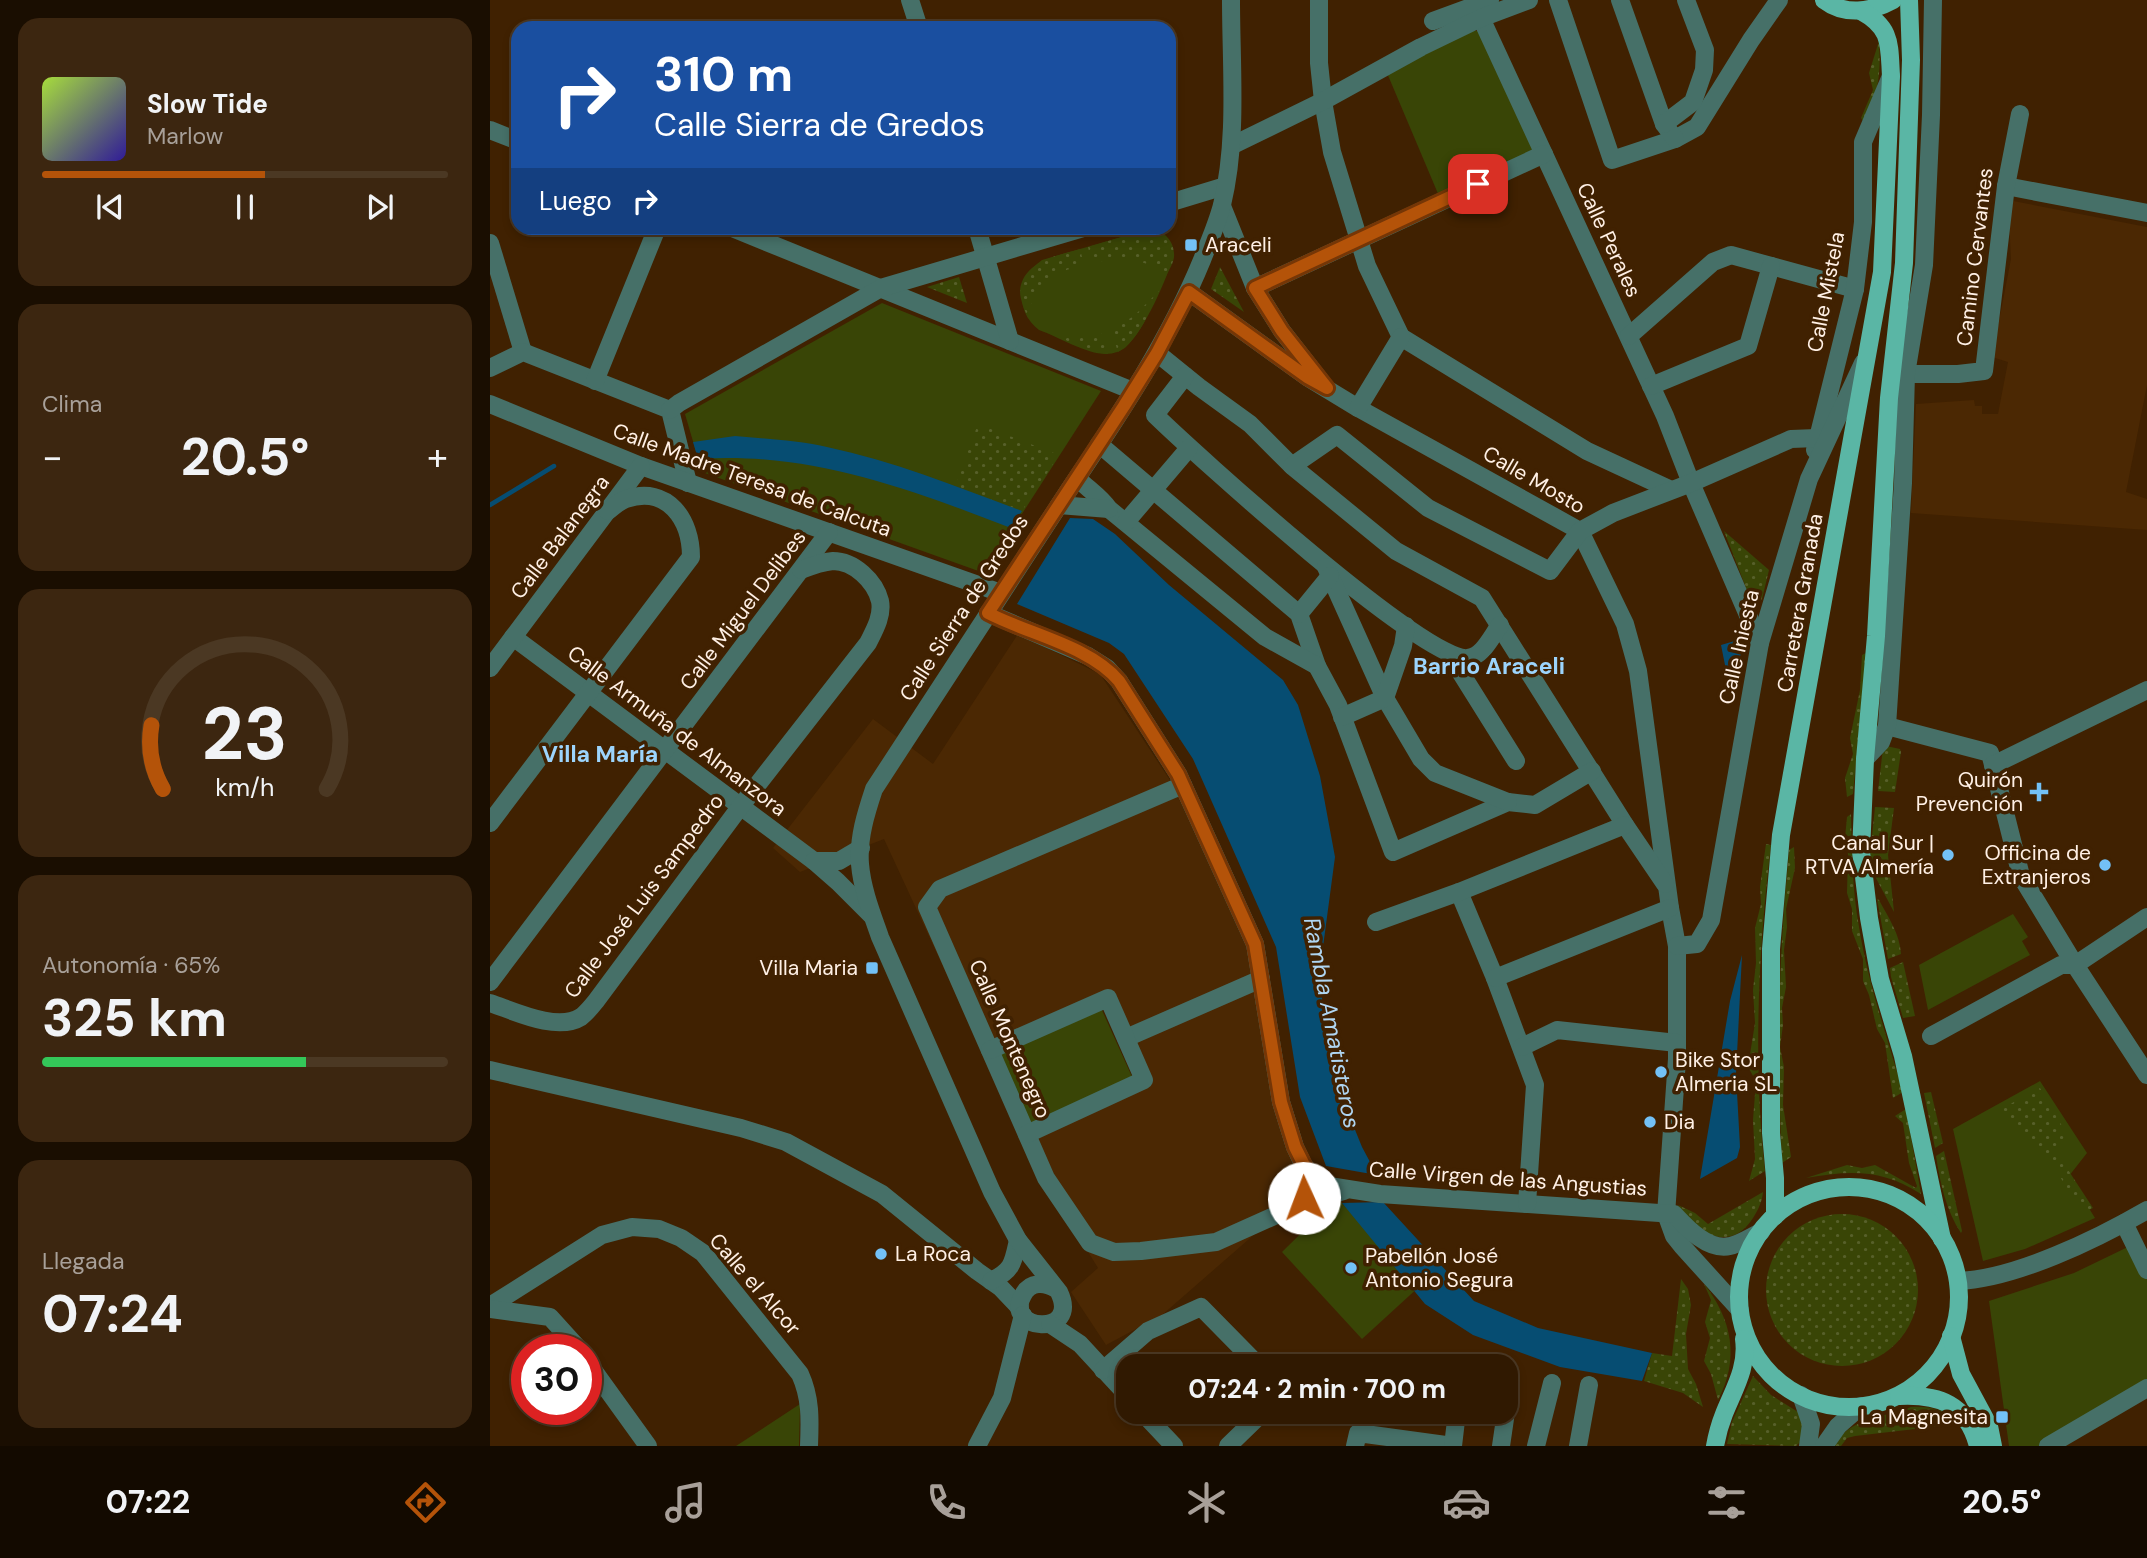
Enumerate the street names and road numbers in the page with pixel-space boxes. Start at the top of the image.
street label: Camino Cervantes [1950,166,2000,348]
street label: Calle Perales [1570,178,1648,302]
street label: Calle Mistela [1801,229,1851,355]
street label: Calle Madre Teresa de Calcuta [609,416,895,544]
street label: Calle Mosto [1478,439,1590,521]
street label: Calle Balanegra [504,469,616,605]
street label: Calle Sierra de Gredos [893,509,1035,707]
street label: Carretera Granada [1770,511,1830,695]
street label: Calle Miguel Delibes [674,524,812,696]
street label: Calle Iniesta [1712,587,1766,707]
street label: Calle Armuña de Almanzora [562,639,792,823]
street label: Calle José Luis Sampedro [558,788,730,1004]
street label: Calle Montenegro [962,955,1058,1123]
street label: Calle Virgen de las Angustias [1368,1155,1648,1203]
street label: Calle el Alcor [703,1227,807,1341]

